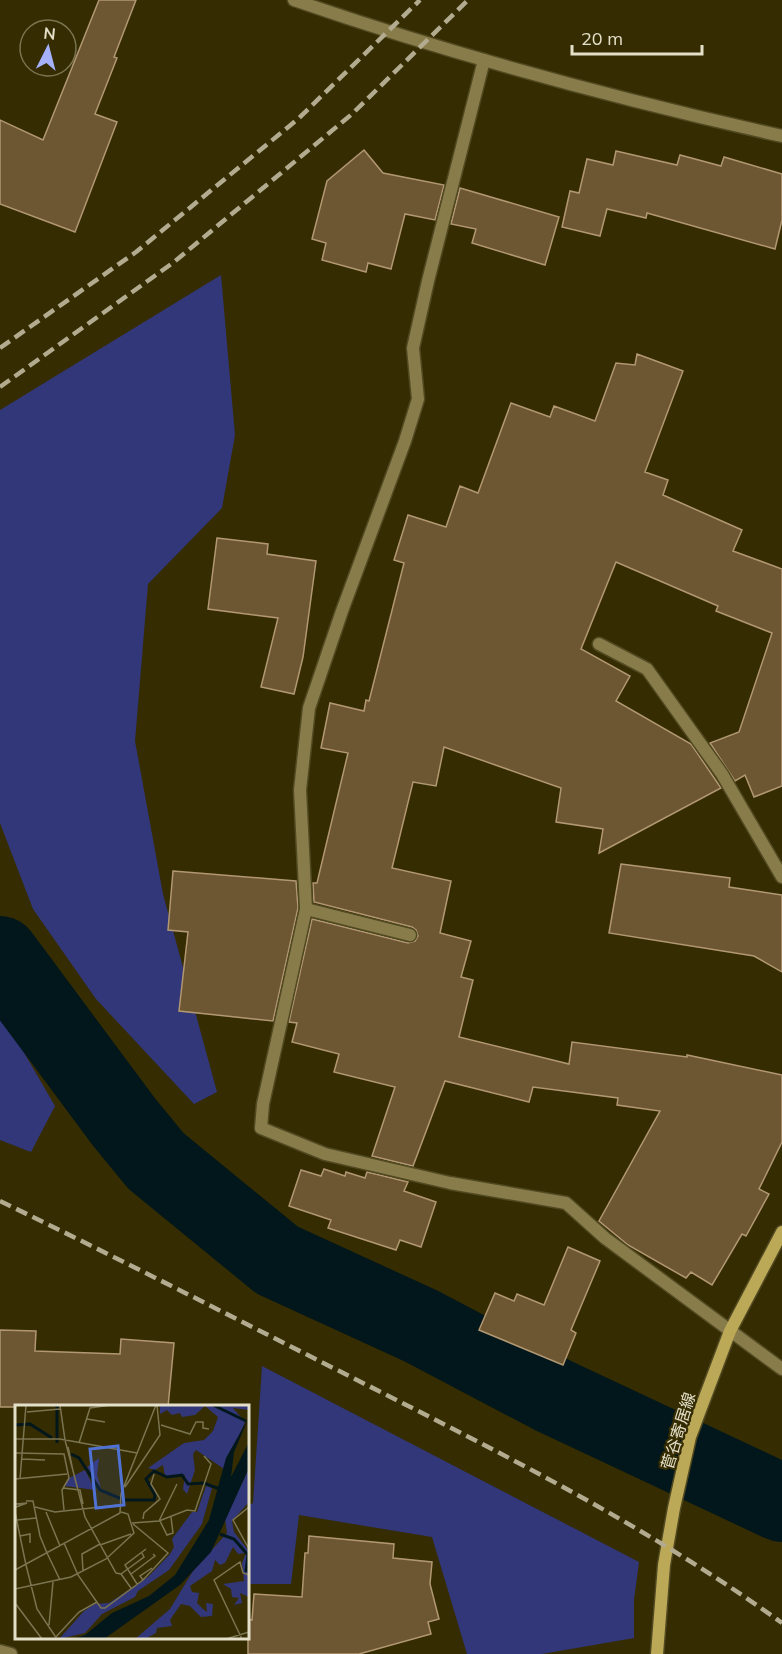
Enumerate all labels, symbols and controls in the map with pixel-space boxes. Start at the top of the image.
north arrow [18,18,78,78]
scale bar [572,18,702,56]
text: N [43,23,57,44]
text: 20 m [581,27,623,50]
street label: 菅谷寄居線 [657,1390,699,1472]
inset map [15,1405,249,1639]

